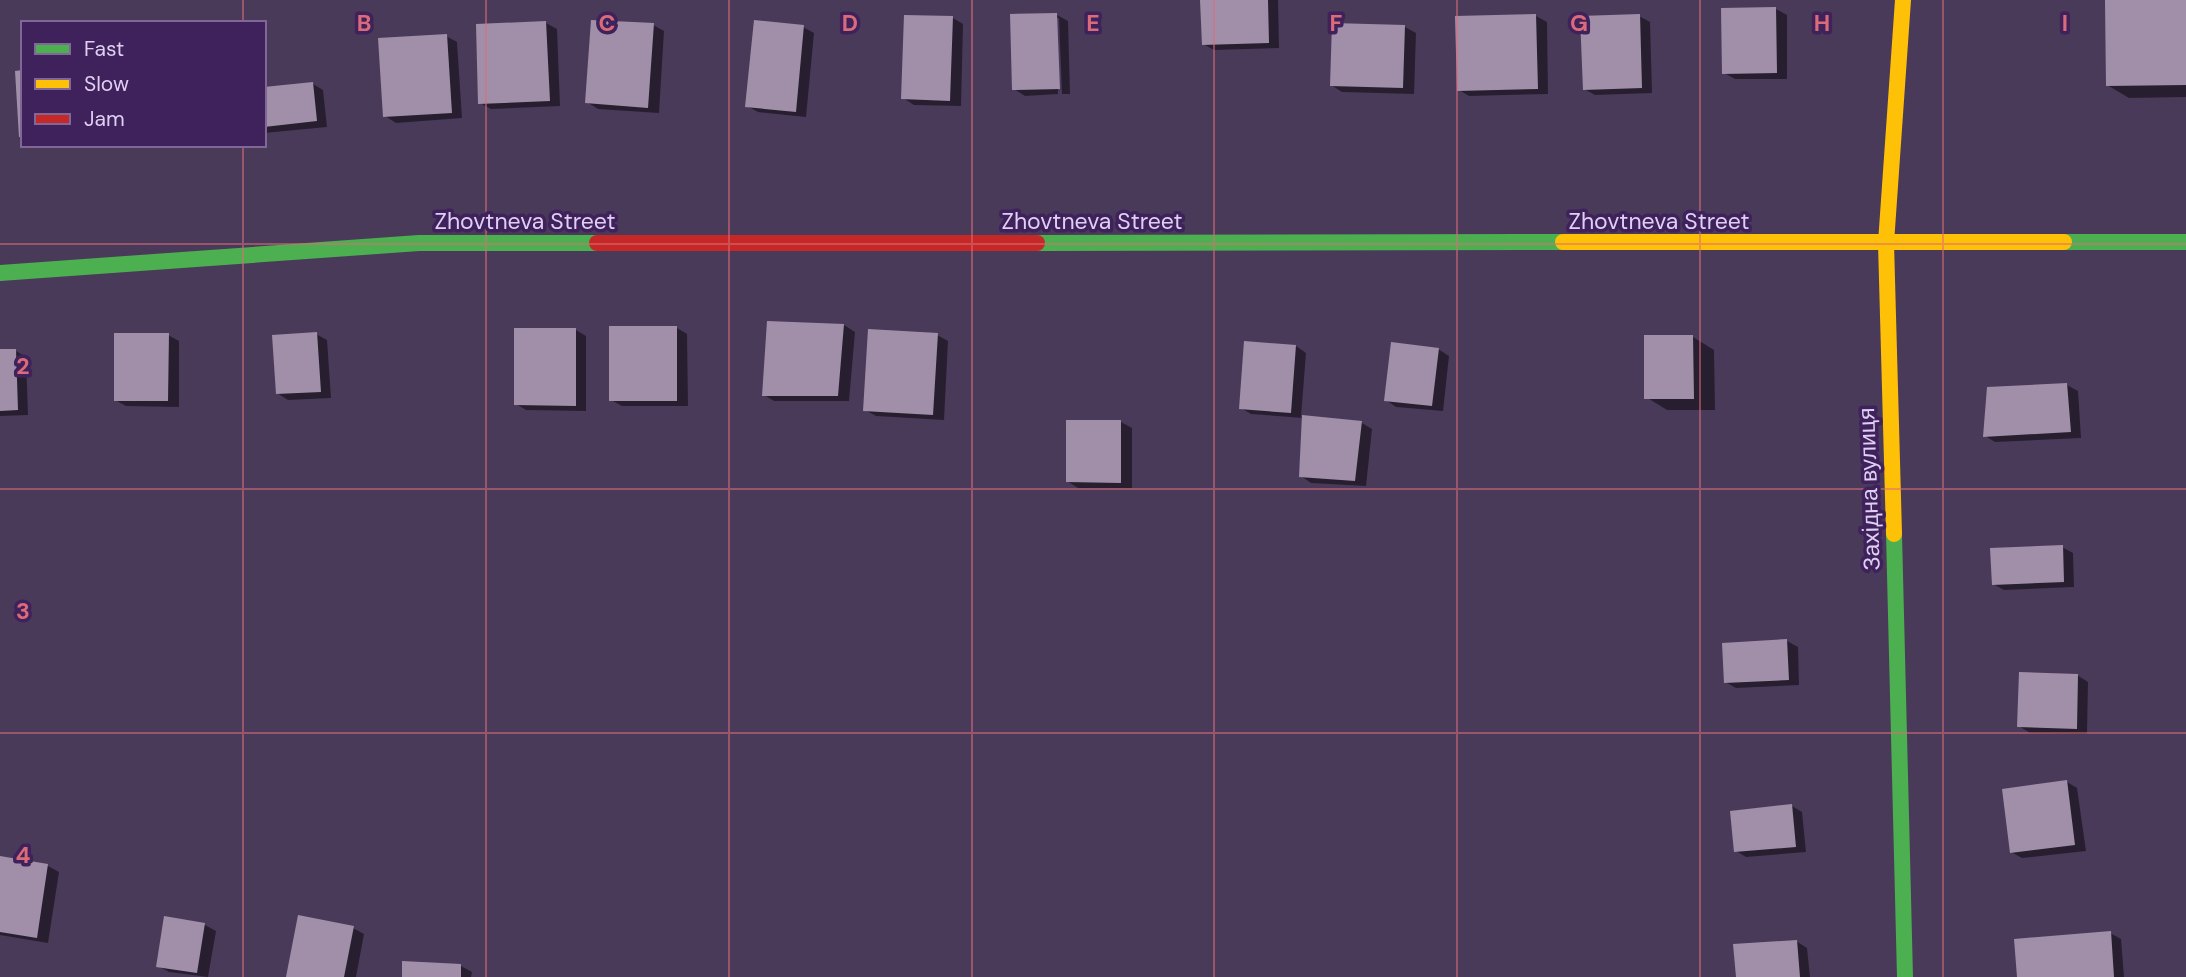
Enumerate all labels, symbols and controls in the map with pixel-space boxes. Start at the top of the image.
text: B [357,8,371,38]
text: C [599,8,615,38]
text: D [842,8,858,38]
text: E [1086,8,1100,38]
text: F [1330,8,1343,38]
text: G [1570,8,1588,38]
text: H [1814,8,1830,38]
text: I [2062,8,2068,38]
legend [21,21,266,147]
text: Fast [84,35,124,63]
text: Slow [84,70,129,98]
text: Jam [84,105,125,133]
street label: Zhovtneva Street [434,206,616,236]
street label: Zhovtneva Street [1001,206,1183,236]
street label: Zhovtneva Street [1568,206,1750,236]
text: 2 [16,351,30,381]
street label: Західна вулиця [1851,407,1887,571]
text: 3 [16,596,30,626]
text: 4 [16,840,31,870]

